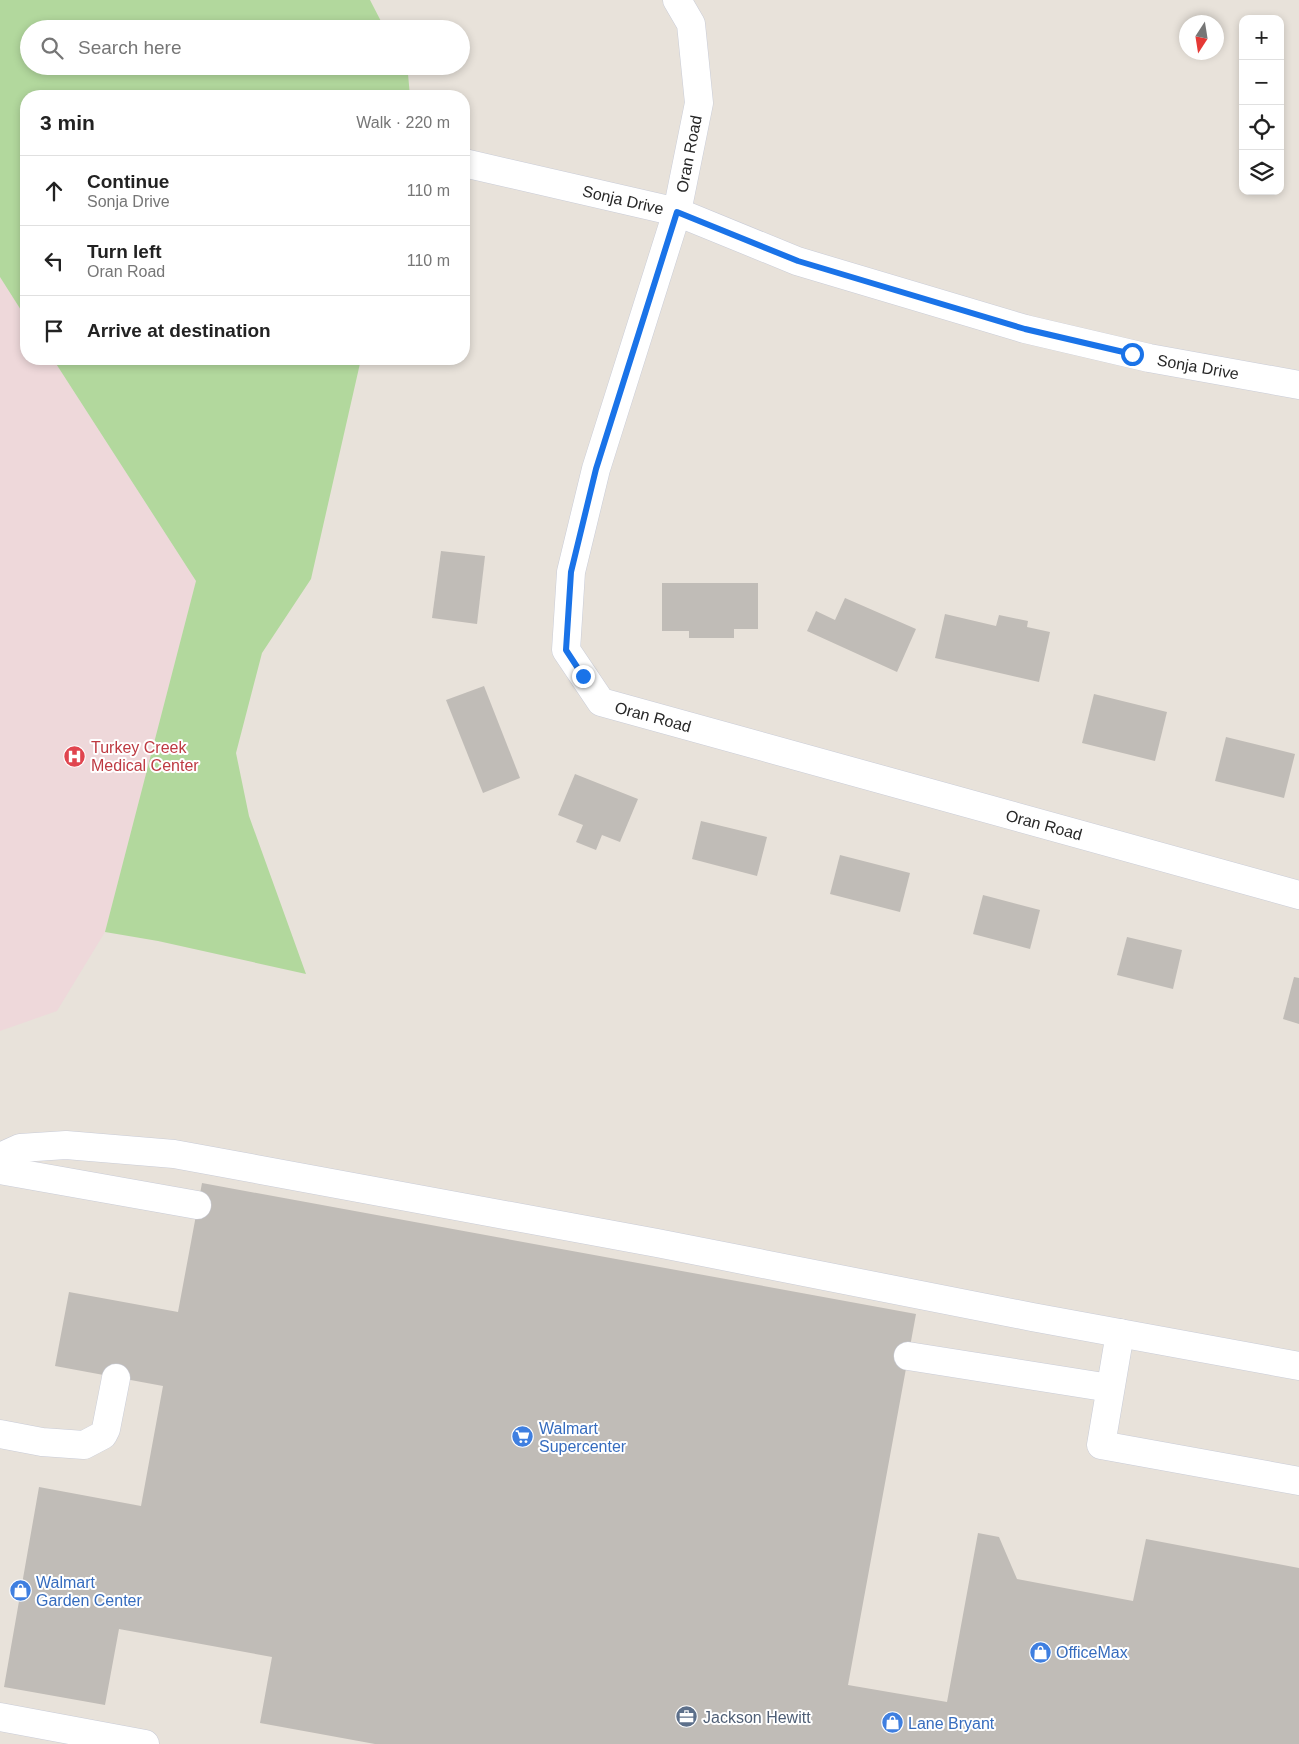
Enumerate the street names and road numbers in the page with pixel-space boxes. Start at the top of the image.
street label: Oran Road [673,114,705,194]
street label: Sonja Drive [581,182,665,218]
street label: Sonja Drive [1156,351,1240,383]
street label: Oran Road [613,699,693,735]
street label: Oran Road [1004,807,1084,843]

